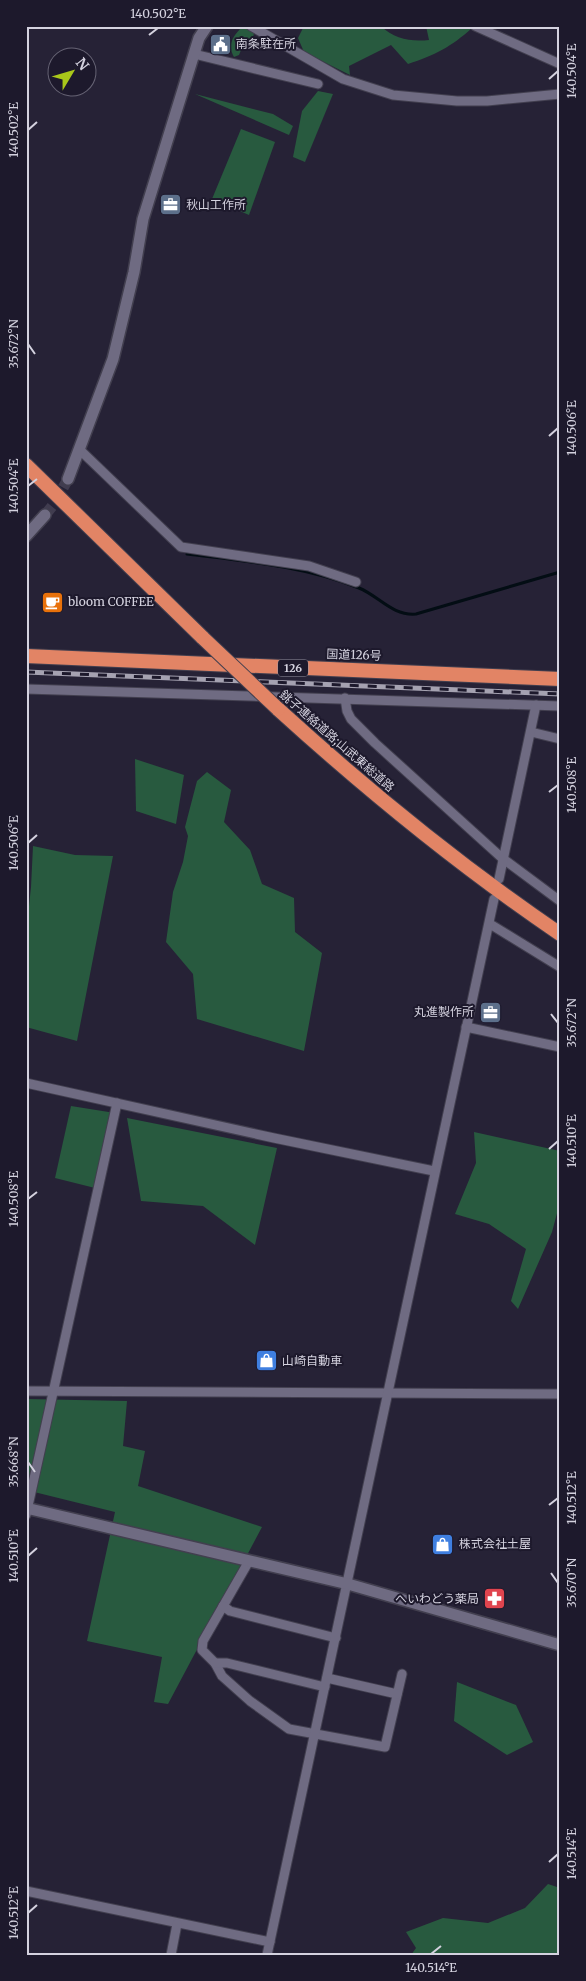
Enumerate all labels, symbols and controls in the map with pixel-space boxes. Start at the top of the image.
text: 140.502°E [130,6,186,21]
public building icon: 南条駐在所 [208,32,232,56]
place label: 南条駐在所 [236,36,296,51]
text: 140.504°E [564,43,579,98]
north arrow [48,48,98,98]
text: N [72,54,93,74]
text: 140.502°E [6,102,21,158]
office icon: 秋山工作所 [158,193,182,217]
place label: 秋山工作所 [186,197,246,212]
text: 35.672°N [6,319,21,369]
text: 140.506°E [564,400,579,456]
text: 140.504°E [6,458,21,513]
cafe icon: bloom COFFEE [40,590,64,614]
place label: bloom COFFEE [67,594,154,609]
street label: 国道126号 [326,646,382,663]
road number: 126 [278,660,308,676]
street label: 銚子連絡道路;山武東総道路 [277,687,398,795]
text: 140.508°E [564,757,579,813]
text: 140.506°E [6,815,21,871]
text: 35.672°N [564,998,579,1048]
office icon: 丸進製作所 [478,1000,502,1024]
place label: 丸進製作所 [414,1004,474,1019]
text: 140.510°E [564,1114,579,1168]
text: 140.508°E [6,1171,21,1227]
shop icon: 山崎自動車 [254,1349,278,1373]
place label: 山崎自動車 [282,1353,342,1368]
text: 35.668°N [6,1436,21,1488]
text: 140.512°E [564,1471,579,1525]
text: 140.510°E [6,1529,21,1583]
shop icon: 株式会社土屋 [431,1532,455,1556]
place label: 株式会社土屋 [459,1536,531,1551]
text: 35.670°N [564,1557,579,1608]
pharmacy icon: へいわどう薬局 [483,1587,507,1611]
place label: へいわどう薬局 [395,1591,479,1606]
text: 140.514°E [564,1828,579,1880]
text: 140.512°E [6,1886,21,1940]
text: 140.514°E [405,1960,457,1975]

